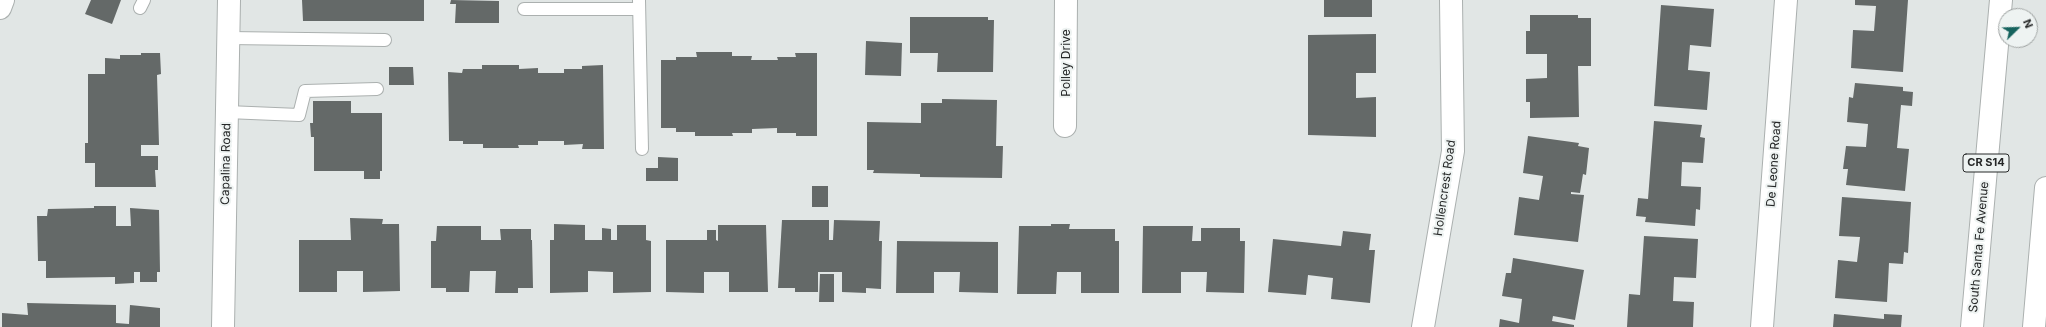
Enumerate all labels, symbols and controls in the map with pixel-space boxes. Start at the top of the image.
north arrow [1998,8,2038,48]
text: N [2020,17,2036,30]
street label: Polley Drive [1059,29,1073,97]
street label: De Leone Road [1764,120,1784,208]
street label: Capalina Road [218,123,234,205]
street label: Hollencrest Road [1431,139,1459,237]
road number: CR S14 [1963,154,2009,172]
street label: South Santa Fe Avenue [1966,181,1992,313]

